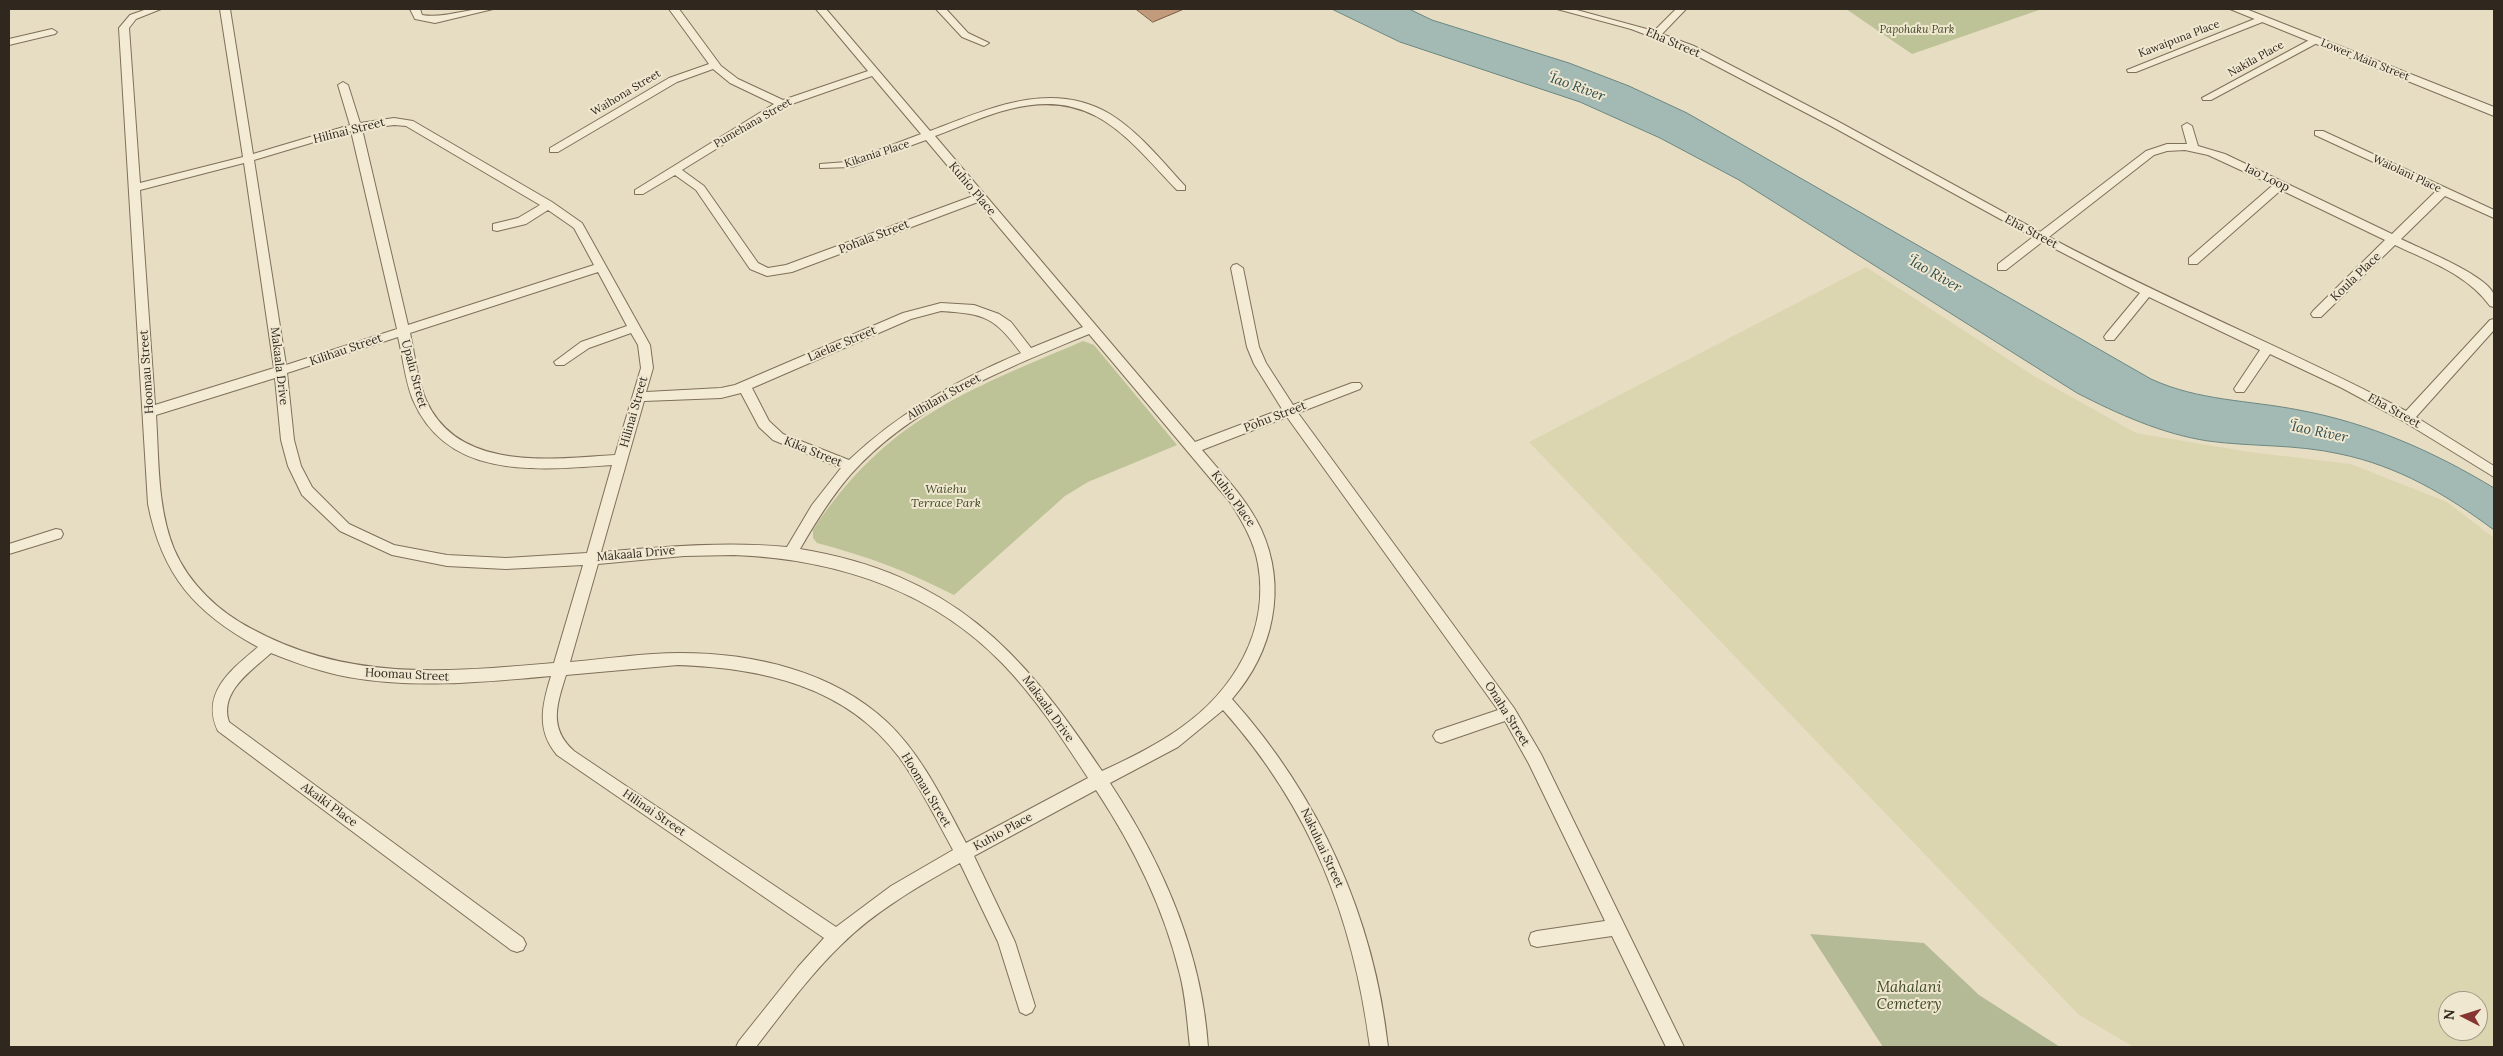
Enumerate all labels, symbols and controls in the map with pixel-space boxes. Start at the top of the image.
street label: Kawaipuna Place [2137,17,2221,61]
park label: Papohaku Park [1880,23,1954,37]
street label: Eha Street [1643,25,1703,61]
street label: Lower Main Street [2319,36,2411,84]
street label: Nakila Place [2226,38,2286,80]
street label: Waihona Street [589,67,663,119]
water label: ʻĪao River [1545,69,1607,105]
street label: Pumehana Street [712,95,794,151]
street label: Hilinai Street [312,115,386,147]
street label: Kikania Place [843,137,911,171]
street label: Waiolani Place [2371,152,2443,196]
street label: Kuhio Place [945,159,999,219]
street label: Iao Loop [2242,161,2292,195]
street label: Eha Street [2002,212,2060,252]
street label: Pohala Street [837,217,911,257]
street label: Koula Place [2328,249,2384,305]
water label: ʻĪao River [1904,252,1964,296]
street label: Laelae Street [806,323,878,365]
street label: Makaala Drive [267,326,291,406]
street label: Hoomau Street [137,329,157,415]
street label: Kilihau Street [308,331,384,369]
street label: Upalu Street [398,338,430,410]
street label: Alihilani Street [905,371,983,423]
street label: Hilinai Street [617,375,651,449]
street label: Eha Street [2365,391,2423,431]
street label: Pohu Street [1242,399,1308,435]
water label: ʻĪao River [2287,418,2349,446]
street label: Kika Street [782,434,844,470]
street label: Kuhio Place [1208,468,1258,530]
park label: Waiehu Terrace Park [911,483,981,511]
street label: Makaala Drive [596,543,676,565]
street label: Hoomau Street [365,666,449,684]
street label: Makaala Drive [1019,673,1077,745]
street label: Onaha Street [1481,679,1533,749]
street label: Hoomau Street [898,750,954,830]
street label: Akaiki Place [298,780,360,830]
street label: Hilinai Street [620,787,688,839]
street label: Nakuluai Street [1297,806,1347,890]
street label: Kuhio Place [971,810,1035,854]
park label: Mahalani Cemetery [1876,979,1942,1014]
north arrow [2438,991,2488,1041]
text: N [2440,1009,2458,1021]

